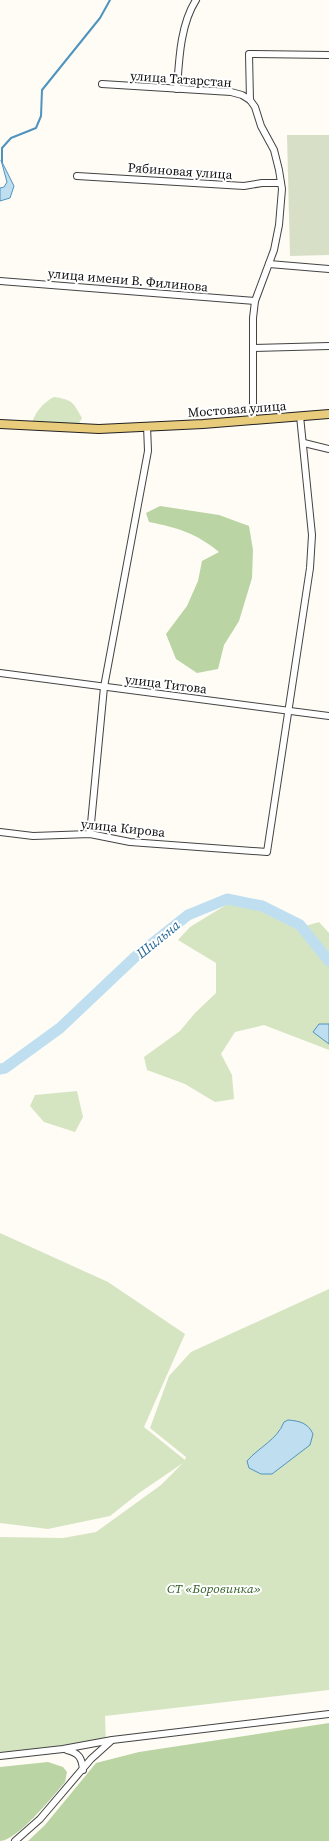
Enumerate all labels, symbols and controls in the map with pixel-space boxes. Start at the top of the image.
street label: улица Татарстан [130,67,232,91]
street label: Рябиновая улица [127,159,233,183]
street label: улица имени В. Филинова [47,265,209,295]
street label: Мостовая улица [187,397,287,421]
street label: улица Титова [124,671,208,698]
street label: улица Кирова [80,815,166,841]
water label: Шильна [131,915,185,964]
park label: СТ «Боровинка» [167,1580,261,1597]

